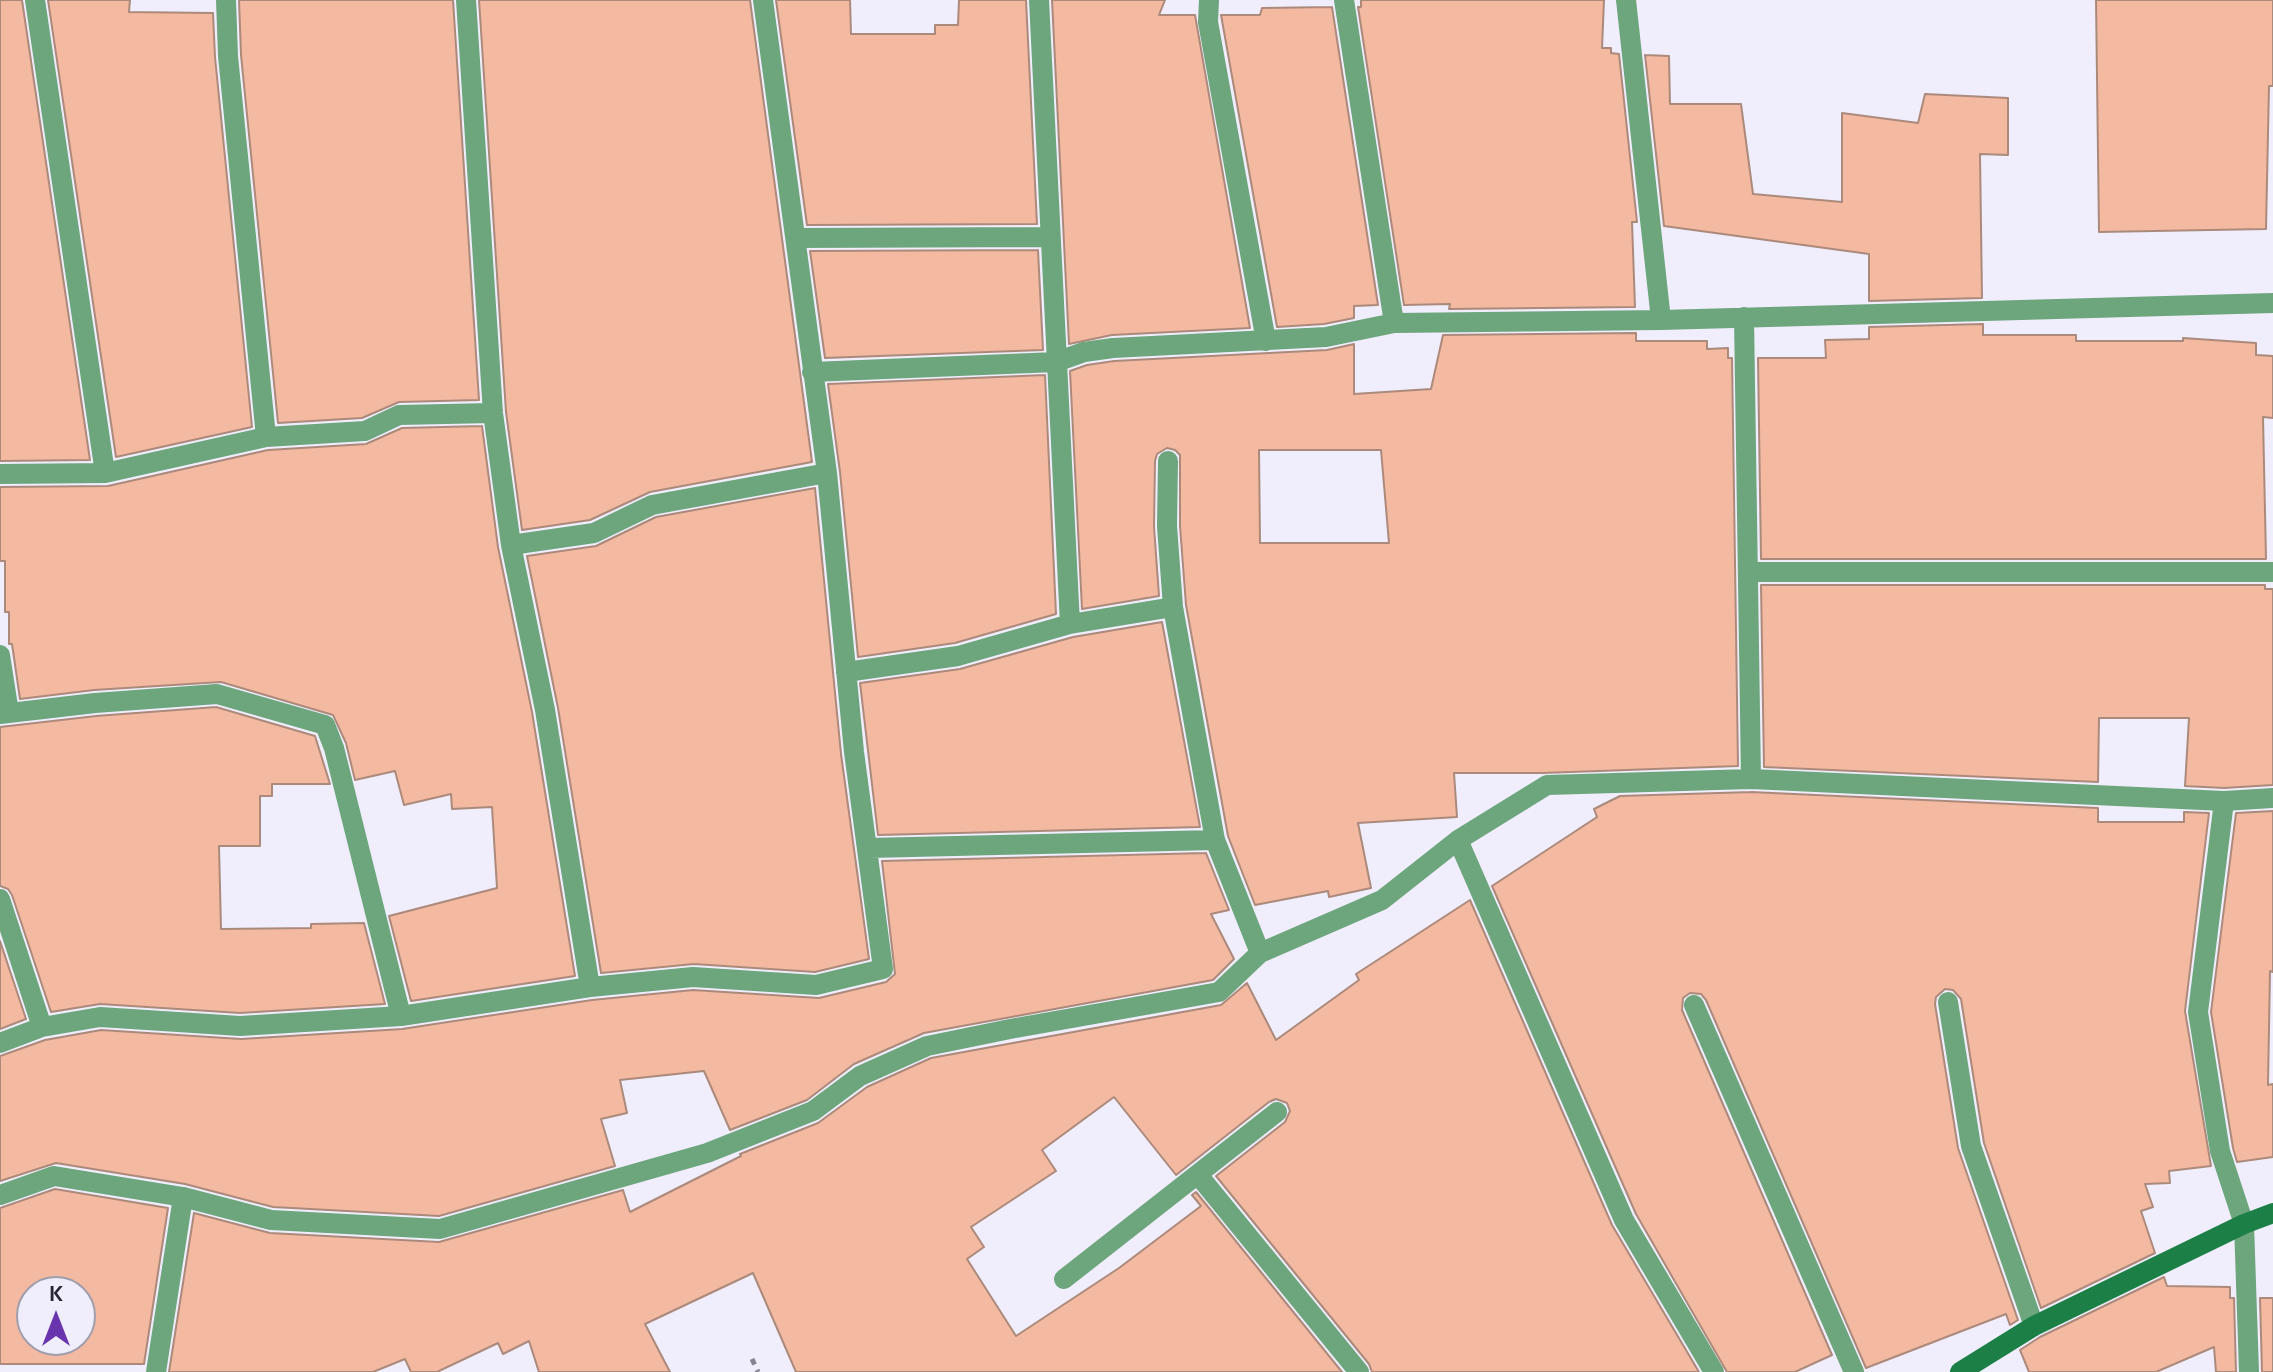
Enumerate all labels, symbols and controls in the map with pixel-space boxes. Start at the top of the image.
north arrow [16,1276,96,1356]
text: K [49,1280,63,1307]

